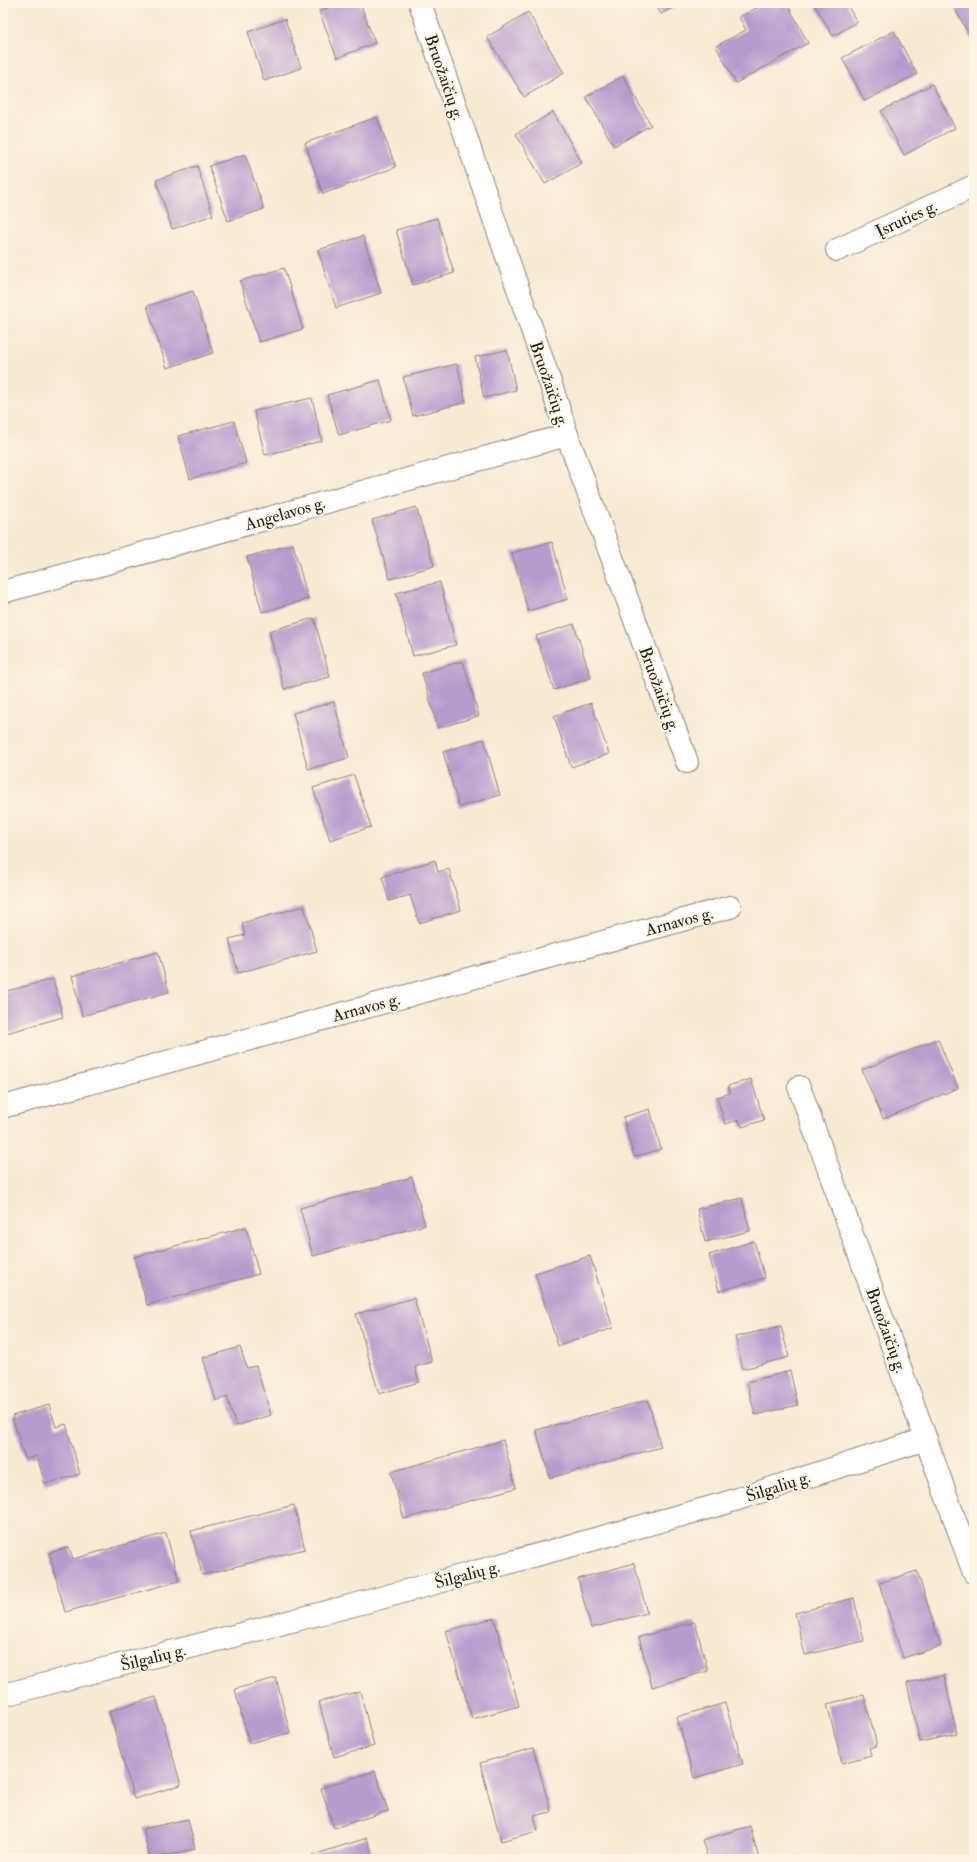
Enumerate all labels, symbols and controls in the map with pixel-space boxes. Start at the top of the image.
street label: Bruožaičių g. [420,32,469,123]
street label: Įsruties g. [872,195,940,242]
street label: Bruožaičių g. [525,339,574,430]
street label: Angelavos g. [242,492,328,535]
street label: Bruožaičių g. [634,644,685,735]
street label: Arnavos g. [642,902,715,941]
street label: Arnavos g. [329,988,402,1027]
street label: Bruožaičių g. [861,1285,912,1376]
street label: Šilgalių g. [743,1464,813,1507]
street label: Šilgalių g. [432,1554,502,1593]
street label: Šilgalių g. [118,1637,188,1676]

